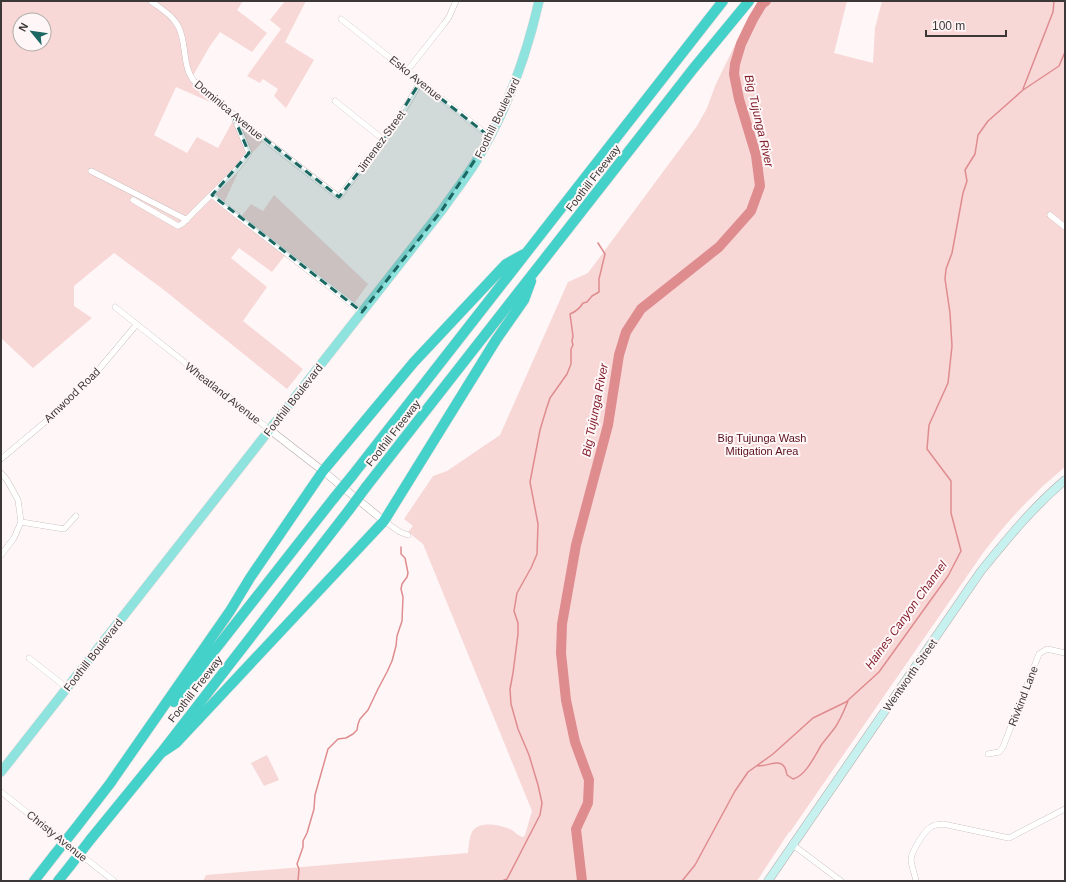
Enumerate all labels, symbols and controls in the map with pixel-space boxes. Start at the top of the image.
north arrow [12,12,52,52]
scale bar [926,12,1006,38]
text: 100 m [932,19,965,33]
text: N [16,21,30,34]
street label: Esko Avenue [387,53,445,103]
water label: Big Tujunga River [742,73,777,170]
street label: Foothill Boulevard [472,76,522,160]
street label: Dominica Avenue [192,78,266,142]
street label: Jimenez Street [355,108,407,174]
street label: Foothill Freeway [563,142,623,213]
street label: Wheatland Avenue [183,360,263,426]
water label: Big Tujunga River [579,361,611,458]
street label: Foothill Boulevard [261,362,325,438]
street label: Arnwood Road [42,365,102,425]
street label: Foothill Freeway [363,397,423,468]
park label: Big Tujunga Wash Mitigation Area [718,432,806,457]
water label: Haines Canyon Channel [862,558,950,672]
street label: Foothill Boulevard [61,617,125,693]
street label: Wentworth Street [881,637,939,713]
street label: Foothill Freeway [165,653,225,724]
street label: Rivkind Lane [1006,664,1040,728]
street label: Christy Avenue [25,808,89,864]

